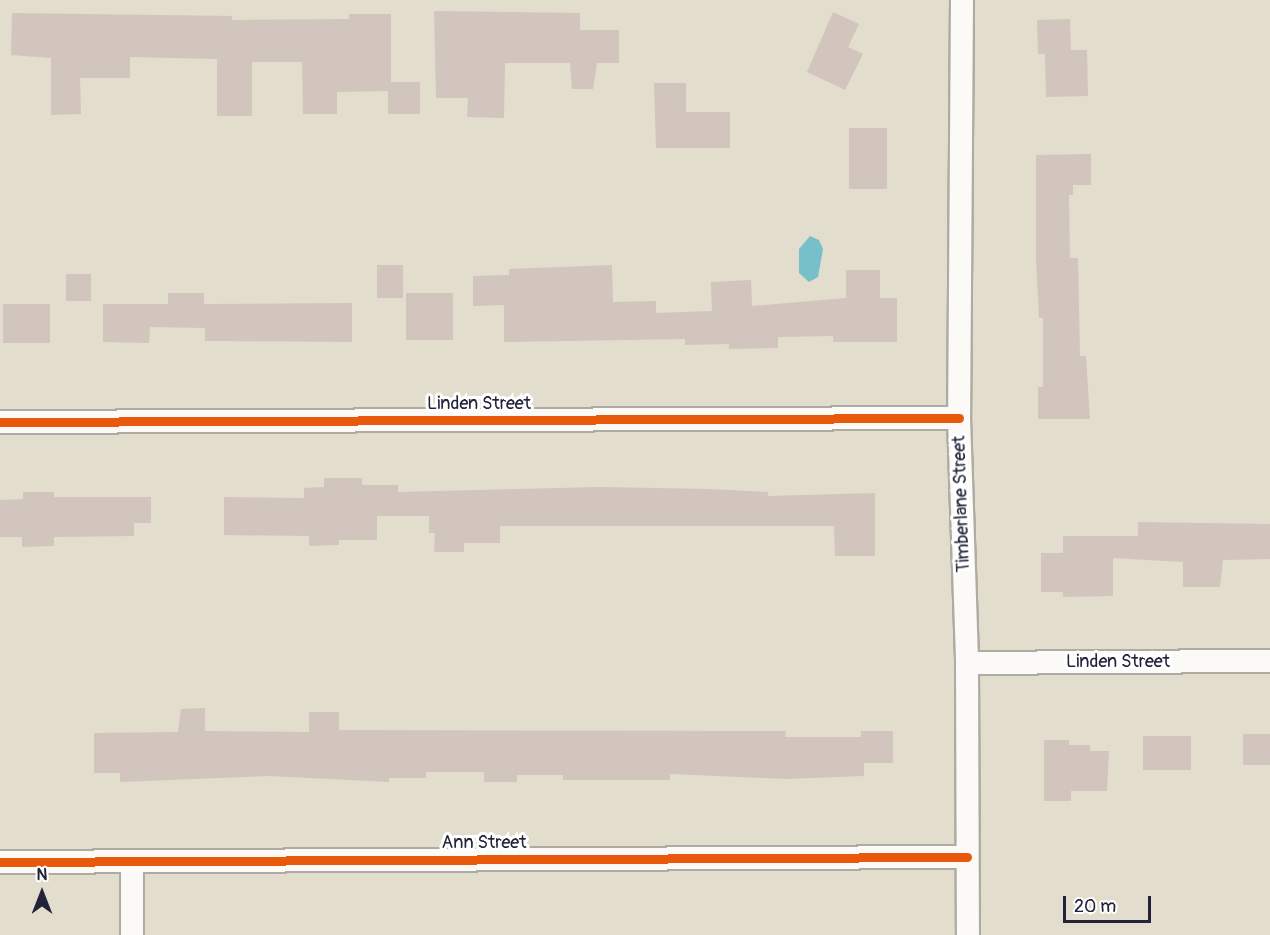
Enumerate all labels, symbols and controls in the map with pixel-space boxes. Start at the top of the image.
street label: Linden Street [427,393,531,415]
street label: Timberlane Street [949,435,975,573]
street label: Linden Street [1066,651,1170,673]
street label: Ann Street [442,832,526,854]
north arrow [12,863,72,923]
text: N [37,865,47,885]
scale bar [1066,884,1154,922]
text: 20 m [1074,895,1116,918]

